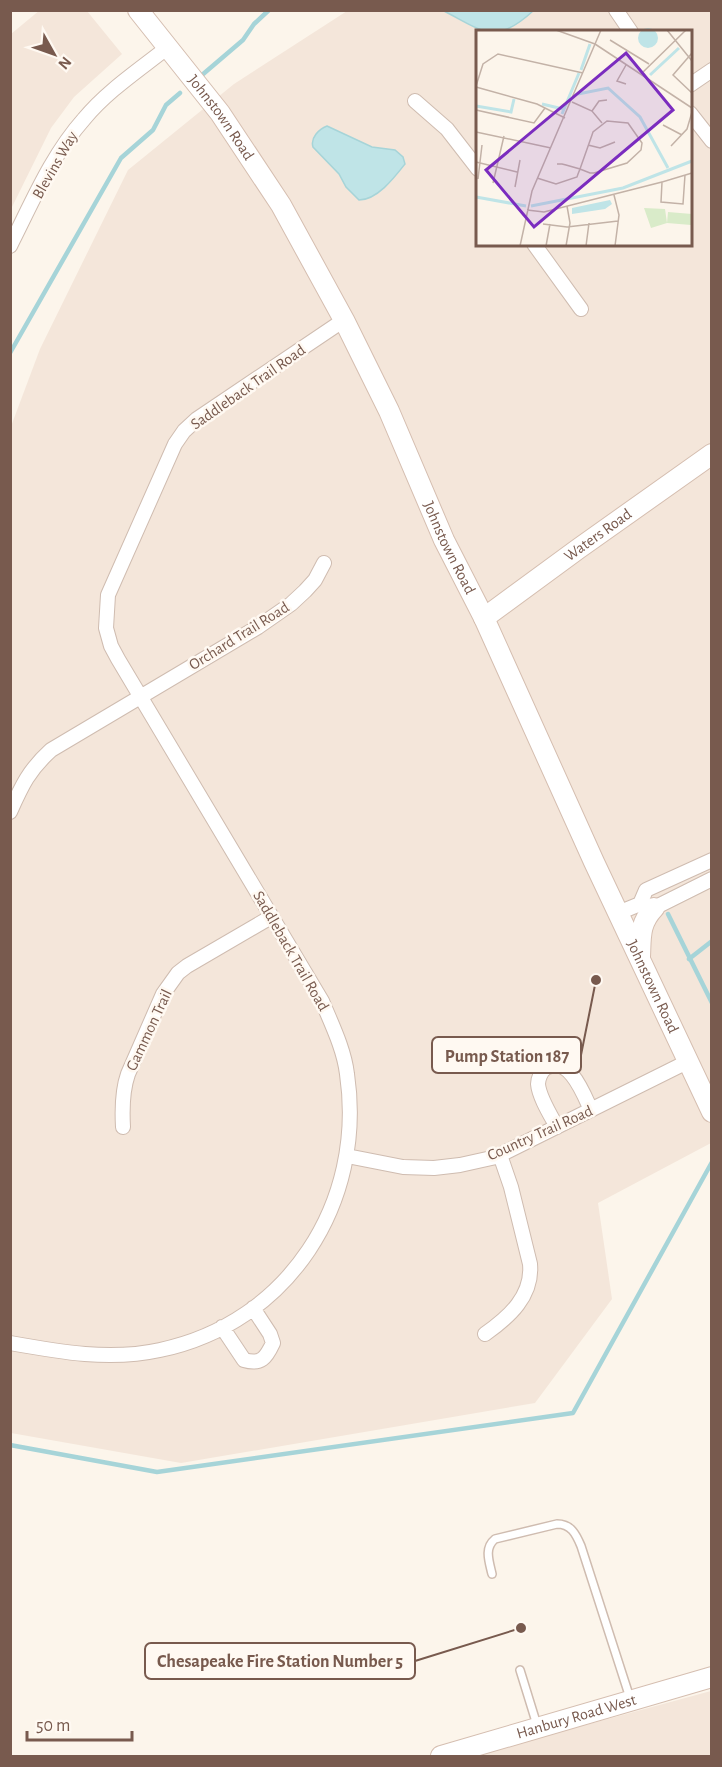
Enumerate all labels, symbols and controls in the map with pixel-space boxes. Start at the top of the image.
north arrow [24,24,84,84]
inset map [476,30,692,246]
text: N [55,54,74,72]
street label: Johnstown Road [185,72,257,163]
street label: Blevins Way [29,128,82,202]
street label: Saddleback Trail Road [188,342,308,432]
street label: Johnstown Road [420,499,478,597]
street label: Waters Road [561,506,635,564]
street label: Orchard Trail Road [186,599,292,673]
street label: Saddleback Trail Road [250,888,332,1014]
street label: Johnstown Road [624,938,682,1036]
street label: Gammon Trail [123,987,175,1073]
callout: Pump Station 187 [432,1037,581,1073]
text: Pump Station 187 [445,1048,569,1066]
street label: Country Trail Road [485,1103,596,1164]
callout: Chesapeake Fire Station Number 5 [145,1643,415,1679]
text: Chesapeake Fire Station Number 5 [157,1653,403,1671]
street label: Hanbury Road West [515,1692,638,1742]
scale bar [27,1704,132,1742]
text: 50 m [36,1717,70,1735]

